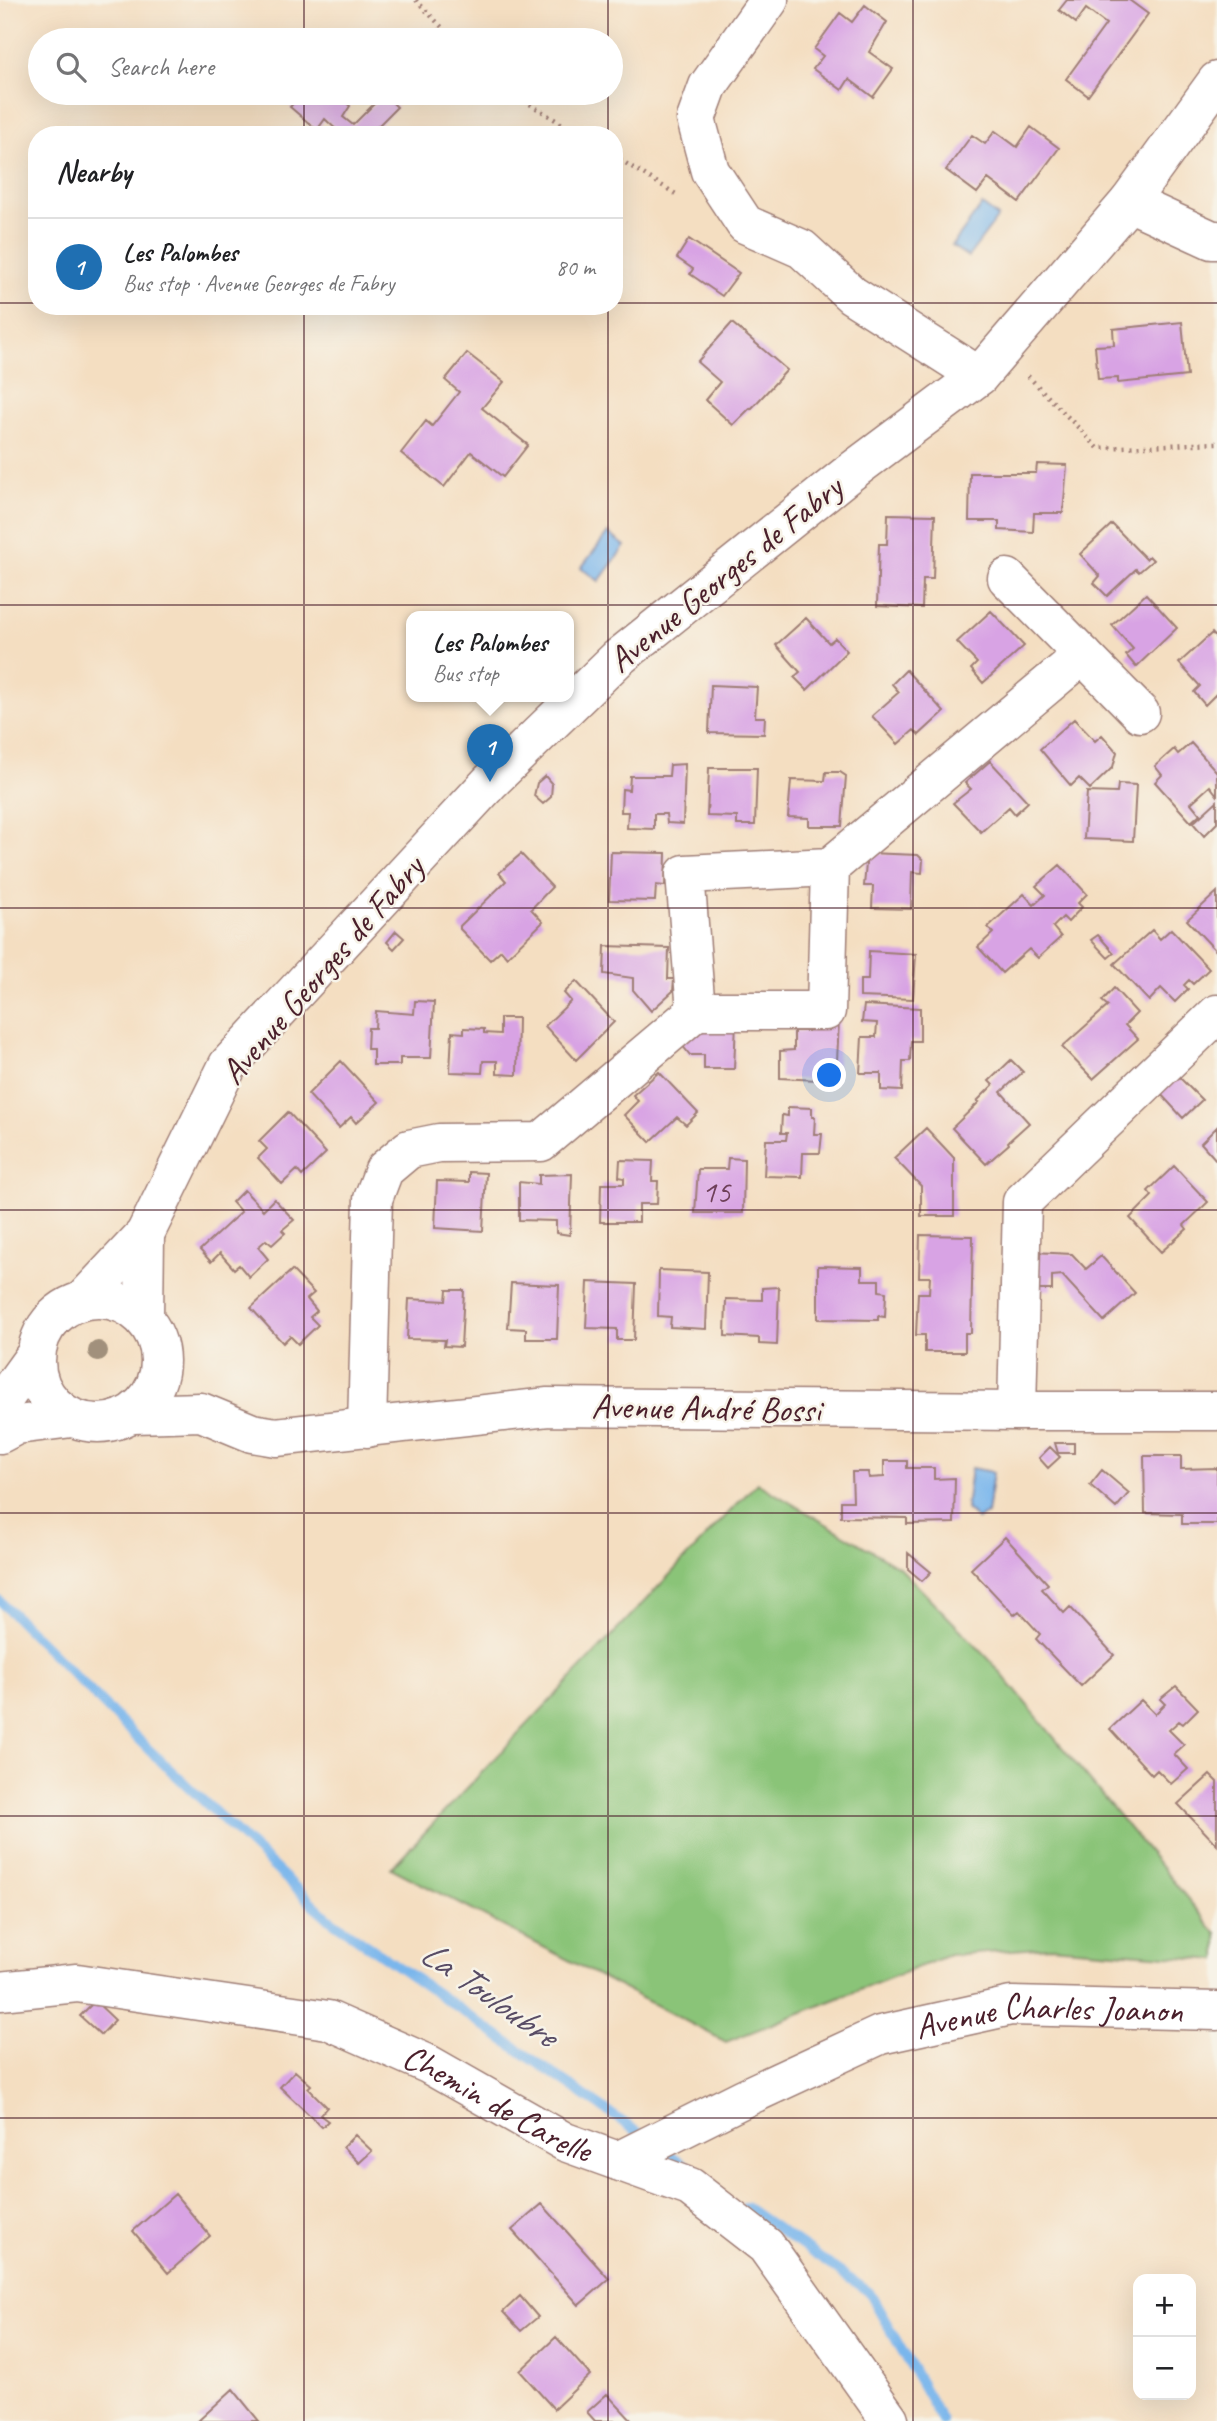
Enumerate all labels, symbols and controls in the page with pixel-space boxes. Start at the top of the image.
search box [28,28,623,105]
icon: search [52,48,90,86]
text: Search here [108,50,214,83]
text: Nearby [56,153,132,191]
text: Les Palombes [123,236,238,269]
text: 1 [74,253,84,282]
text: 80 m [556,253,595,282]
text: Bus stop · Avenue Georges de Fabry [123,269,394,298]
street label: Avenue Georges de Fabry [599,464,854,682]
popup [406,611,574,702]
text: Les Palombes [433,626,547,659]
text: Bus stop [433,659,499,688]
pin: 1 [467,724,513,782]
street label: Avenue Georges de Fabry [210,844,436,1094]
your location [812,1058,846,1092]
house number: 15 [702,1171,732,1212]
street label: Avenue André Bossi [591,1384,826,1433]
water label: La Touloubre [412,1929,570,2060]
street label: Avenue Charles Joanon [911,1982,1183,2049]
street label: Chemin de Carelle [396,2033,600,2173]
map controls [1133,2274,1196,2400]
button: + [1133,2274,1196,2337]
button: − [1133,2337,1196,2400]

